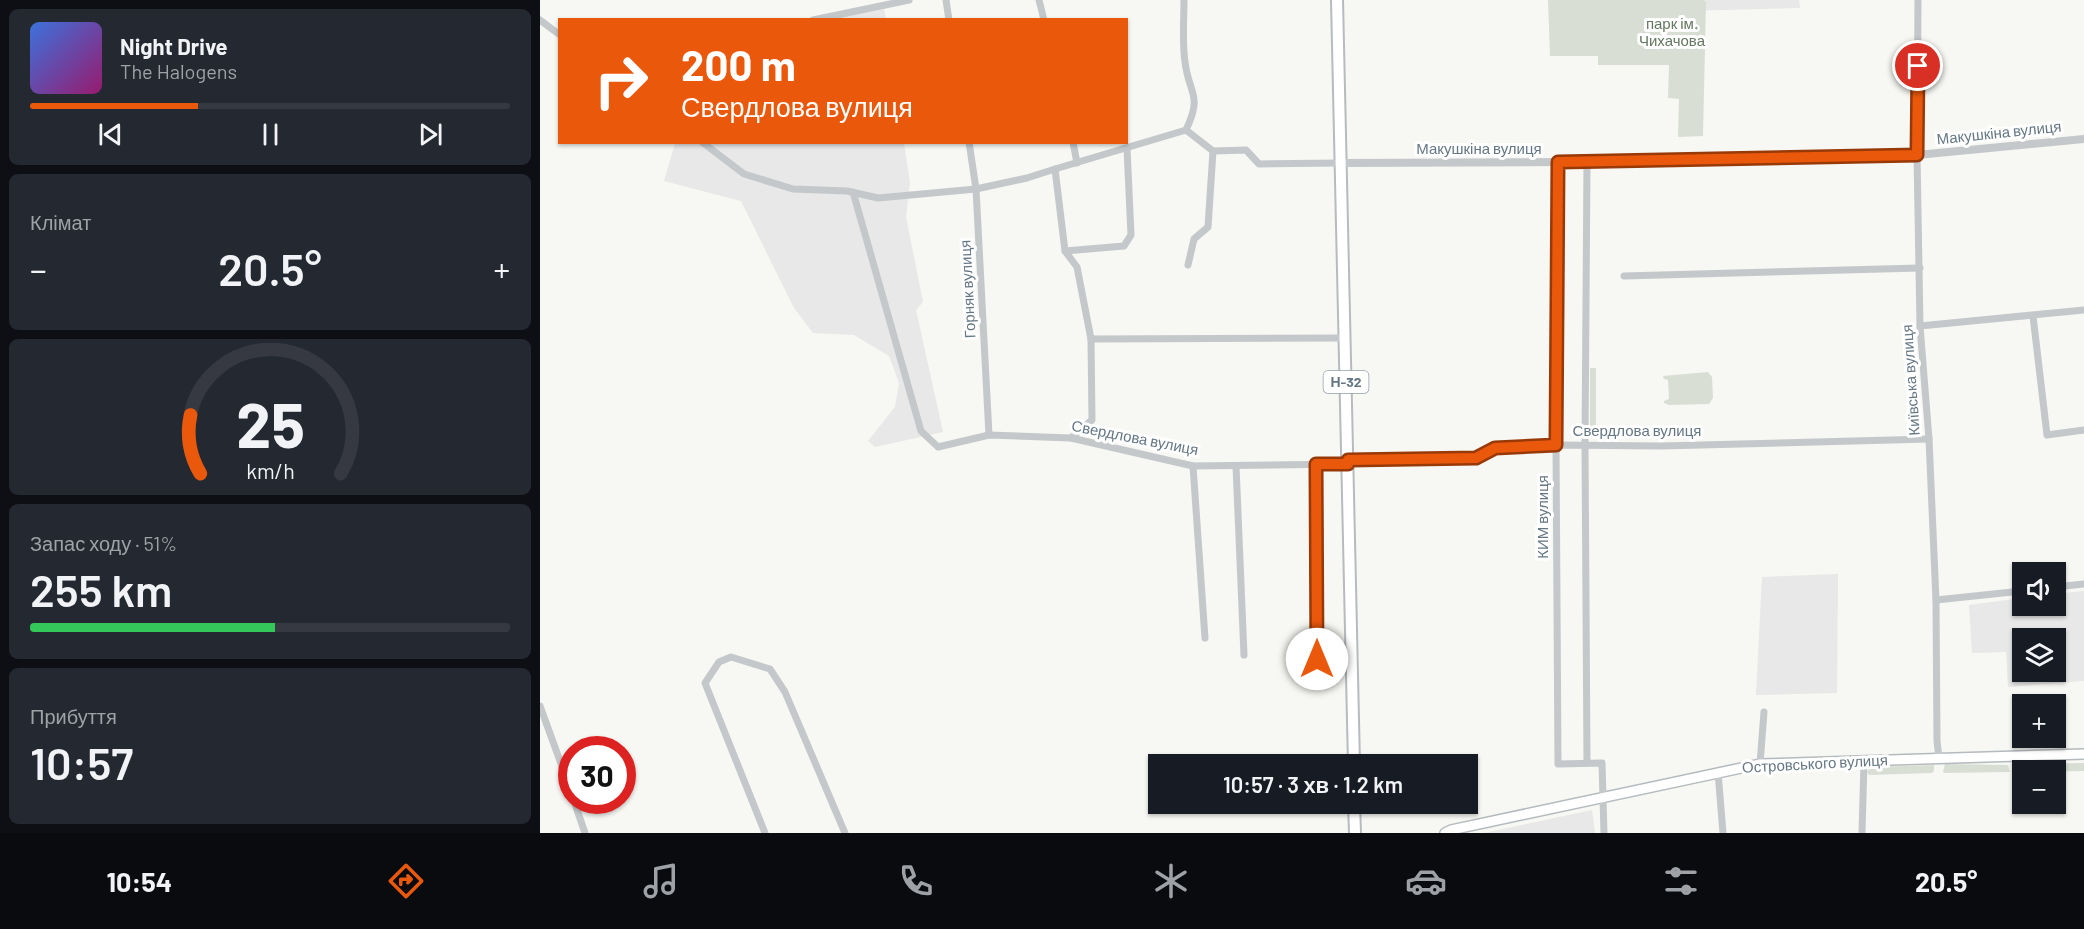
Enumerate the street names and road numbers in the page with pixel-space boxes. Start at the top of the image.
street label: Макушкіна вулиця [1936,116,2062,148]
street label: Макушкіна вулиця [1416,139,1542,157]
street label: Горняк вулиця [955,239,979,339]
street label: Київська вулиця [1897,324,1923,436]
road number: Н-32 [1324,371,1368,393]
street label: Свердлова вулиця [1070,416,1200,458]
street label: Свердлова вулиця [1573,421,1701,439]
street label: КИМ вулиця [1533,475,1551,559]
street label: Островського вулиця [1742,750,1888,776]

